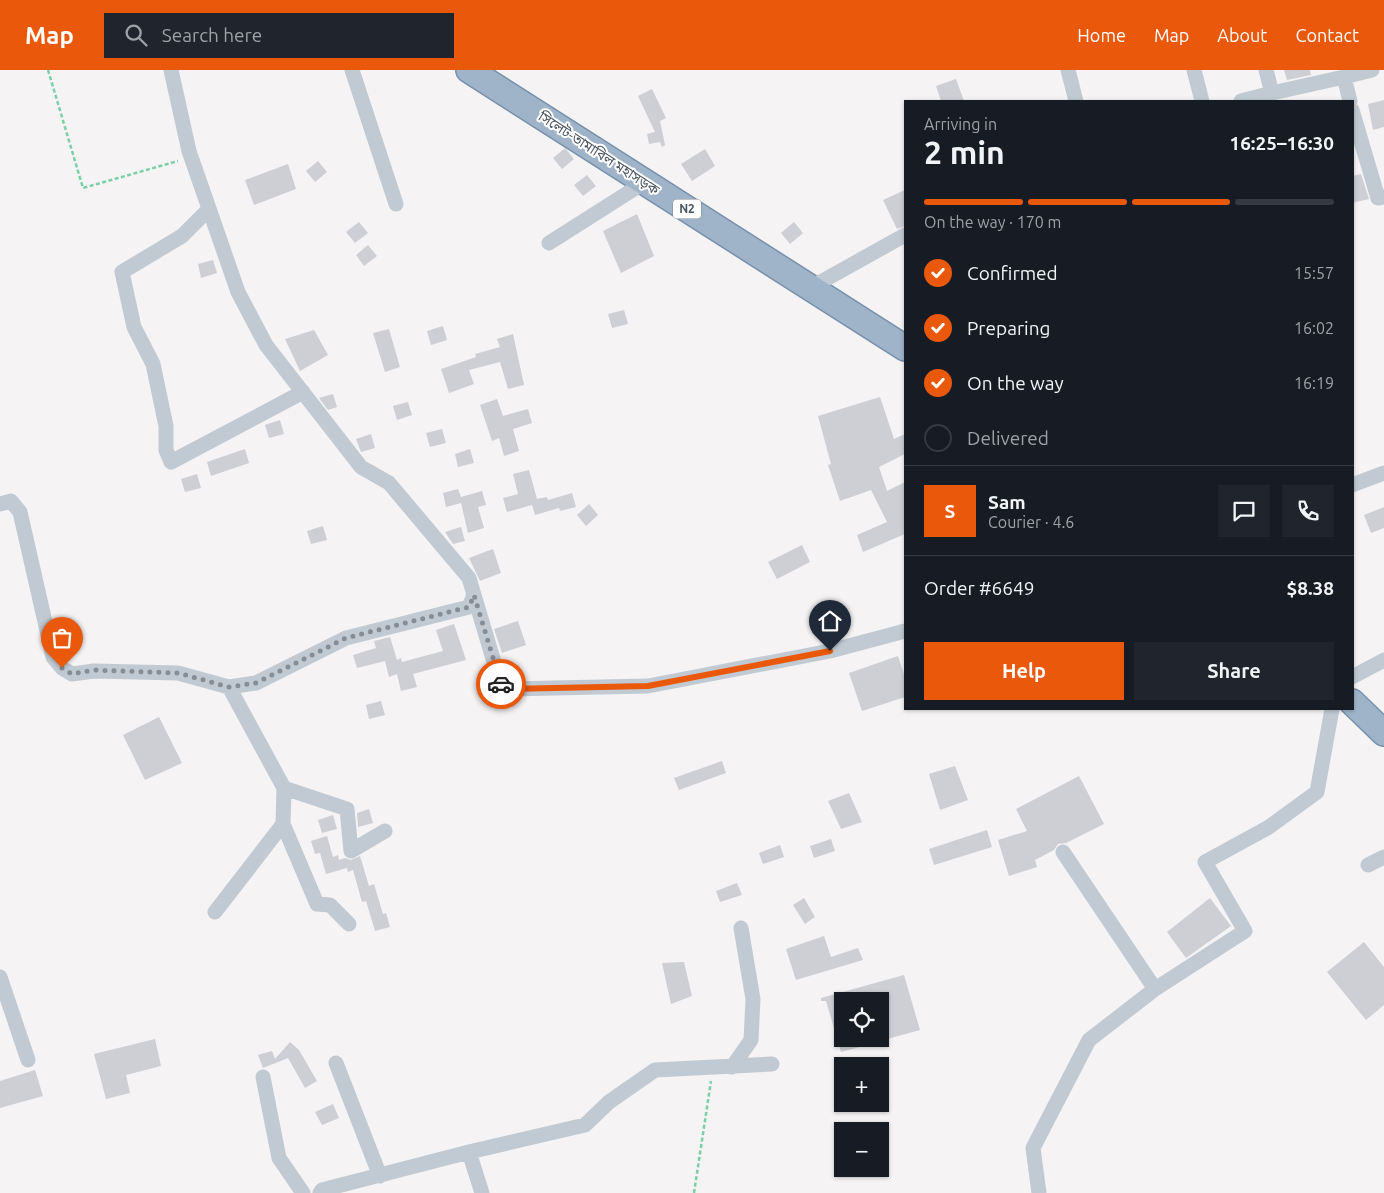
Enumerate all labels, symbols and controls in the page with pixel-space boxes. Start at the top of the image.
search box [104,13,454,58]
icon: search [122,21,150,49]
text: Map [25,22,74,49]
text: Search here [162,24,262,46]
text: Home [1077,25,1126,45]
text: Map [1154,25,1189,45]
text: About [1217,25,1267,45]
text: Contact [1295,25,1359,45]
street label: সিলেট-তামাবিল মহাসড়ক [535,107,663,198]
text: Arriving in [924,115,997,133]
text: 16:25–16:30 [1229,132,1334,154]
text: 2 min [924,134,1005,170]
road number: N2 [673,200,701,218]
text: On the way · 170 m [924,213,1061,231]
icon: check [924,259,952,287]
text: Confirmed [967,262,1058,284]
text: 15:57 [1294,264,1334,282]
icon: check [924,314,952,342]
text: Preparing [967,317,1051,339]
text: 16:02 [1294,319,1334,337]
icon: check [924,369,952,397]
text: On the way [967,372,1064,394]
text: 16:19 [1294,374,1334,392]
text: Delivered [967,427,1049,449]
button: chat [1218,485,1270,537]
button: phone [1282,485,1334,537]
text: Sam [988,491,1026,513]
text: S [945,500,955,522]
text: Courier · 4.6 [988,513,1074,531]
text: Order #6649 [924,577,1034,599]
text: $8.38 [1286,577,1334,599]
pin [809,600,851,651]
icon: home [816,607,844,635]
pin [41,617,83,668]
icon: bag [48,624,76,652]
button: Help [924,642,1124,700]
button: Share [1134,642,1334,700]
courier [476,659,526,709]
icon: car [487,670,515,698]
map controls [834,992,889,1177]
button: locate [834,992,889,1047]
button: + [834,1057,889,1112]
button: − [834,1122,889,1177]

